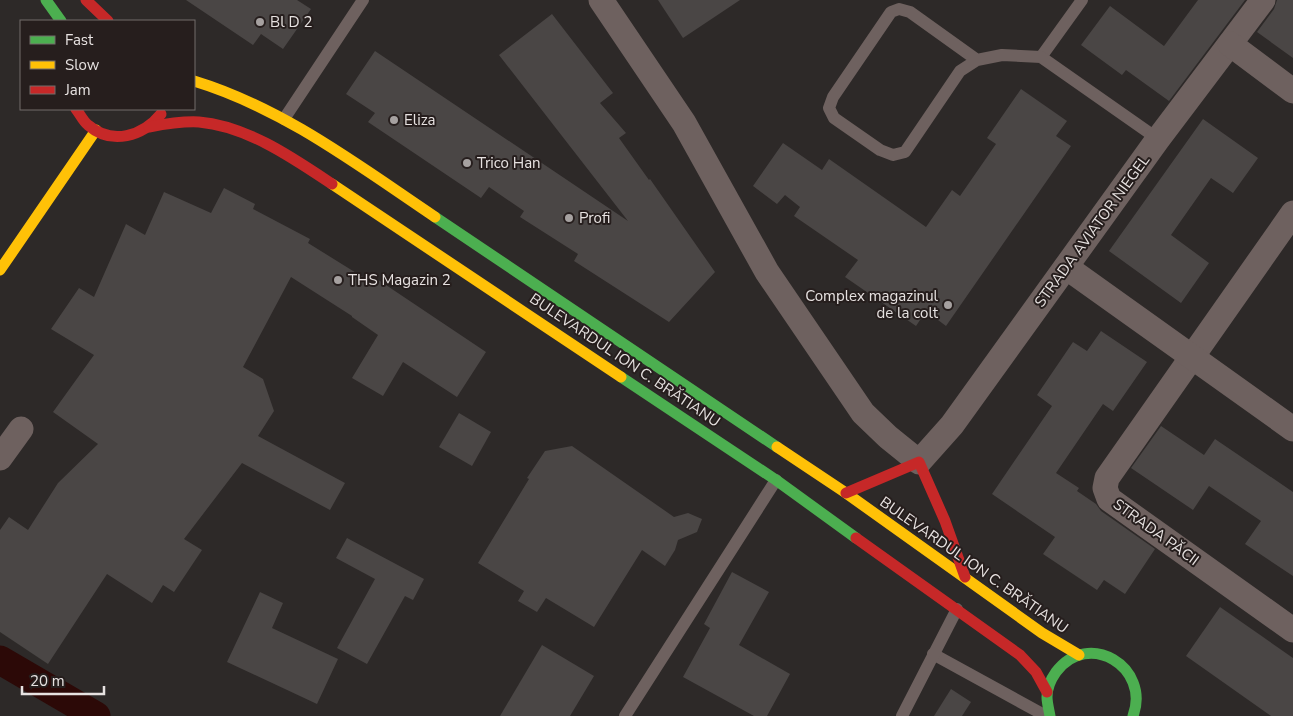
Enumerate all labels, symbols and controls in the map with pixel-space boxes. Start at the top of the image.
place label: Bl D 2 [270,12,312,32]
marker: Bl D 2 [254,16,266,28]
legend [20,20,195,110]
text: Fast [65,30,94,50]
text: Slow [65,55,100,75]
text: Jam [64,80,91,100]
place label: Eliza [404,110,436,130]
marker: Eliza [388,114,400,126]
street label: STRADA AVIATOR NIEGEL [1030,151,1154,311]
place label: Trico Han [477,153,541,173]
marker: Trico Han [461,157,473,169]
place label: Profi [579,208,610,228]
marker: Profi [563,212,575,224]
place label: THS Magazin 2 [348,270,451,290]
marker: THS Magazin 2 [332,274,344,286]
place label: Complex magazinul de la colt [805,286,939,323]
street label: BULEVARDUL ION C. BRĂTIANU [526,289,724,431]
marker: Complex magazinul de la colt [942,299,954,311]
street label: BULEVARDUL ION C. BRĂTIANU [876,492,1072,638]
street label: STRADA PĂCII [1109,494,1203,570]
scale bar [22,664,105,696]
text: 20 m [30,671,65,691]

